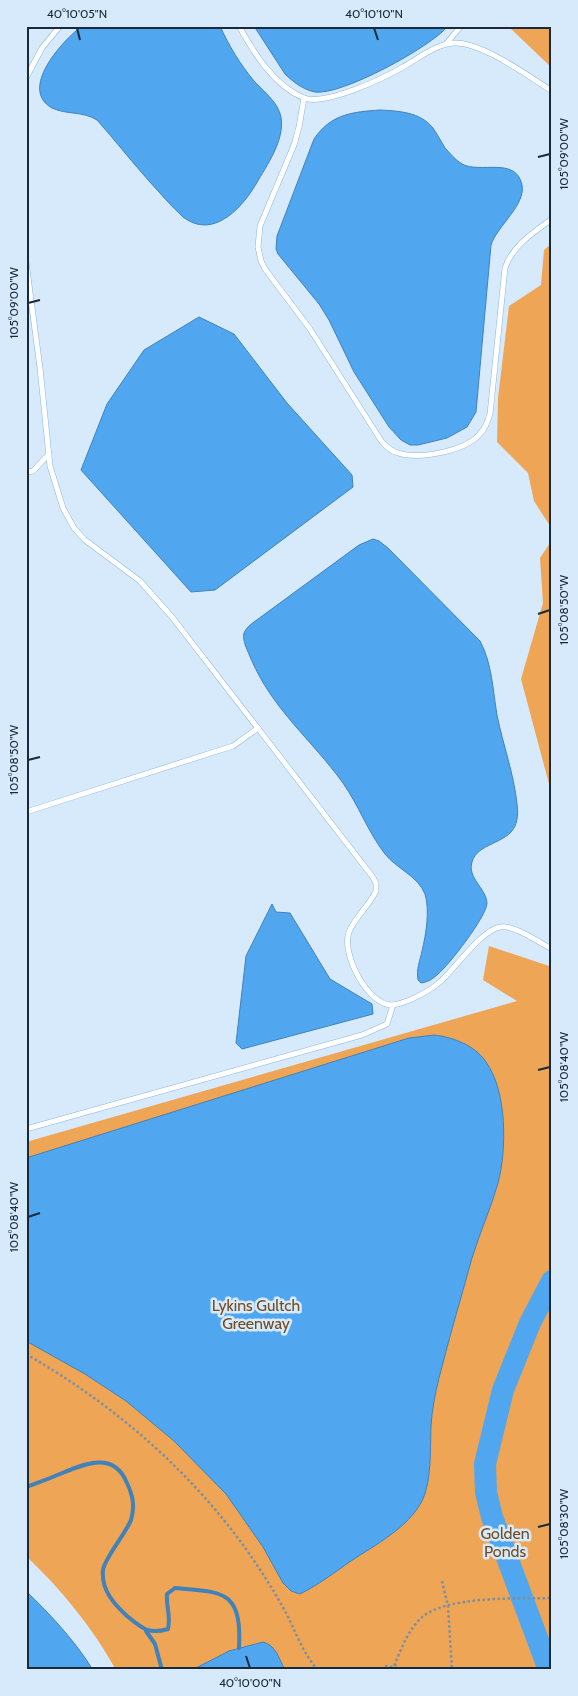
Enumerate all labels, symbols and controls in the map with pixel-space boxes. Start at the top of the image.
text: 40°10'05"N [47,6,107,21]
text: 40°10'10"N [345,6,403,21]
text: 105°09'00"W [556,118,571,190]
text: 105°09'00"W [6,267,21,339]
text: 105°08'50"W [556,574,571,645]
text: 105°08'50"W [6,724,21,795]
text: 105°08'40"W [556,1031,571,1102]
text: 105°08'40"W [6,1181,21,1252]
park label: Lykins Gultch Greenway [212,1296,300,1333]
text: 105°08'30"W [556,1488,571,1559]
park label: Golden Ponds [480,1524,530,1561]
text: 40°10'00"N [219,1675,281,1690]

